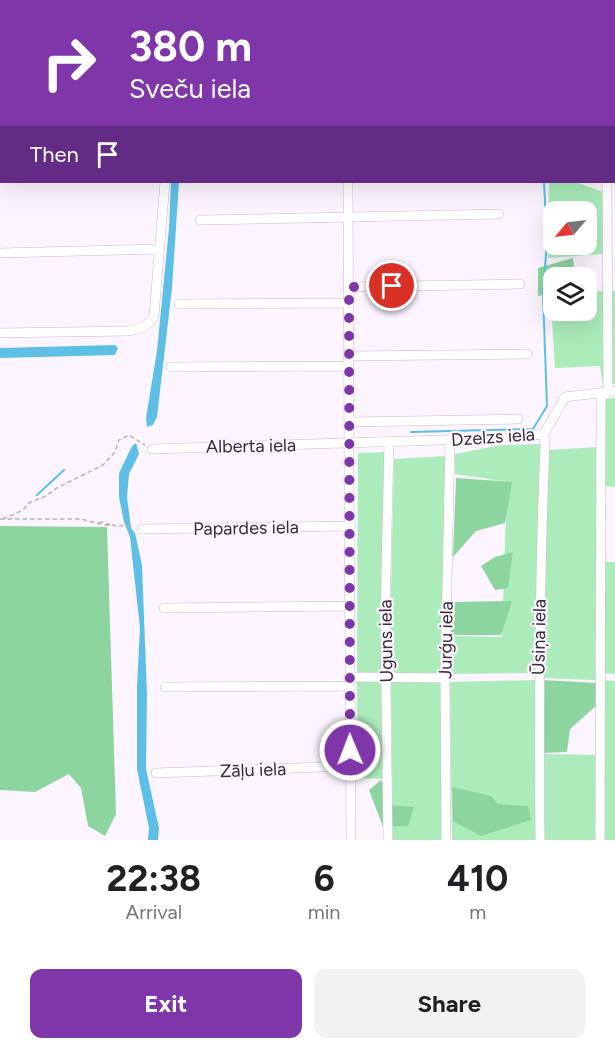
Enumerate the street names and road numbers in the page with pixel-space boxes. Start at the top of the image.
street label: Dzelzs iela [450,423,536,451]
street label: Alberta iela [206,434,296,458]
street label: Papardes iela [193,516,299,540]
street label: Uguns iela [374,599,398,683]
street label: Ūsiņa iela [527,599,551,675]
street label: Jurģu iela [434,601,458,679]
street label: Zāļu iela [219,758,287,782]

